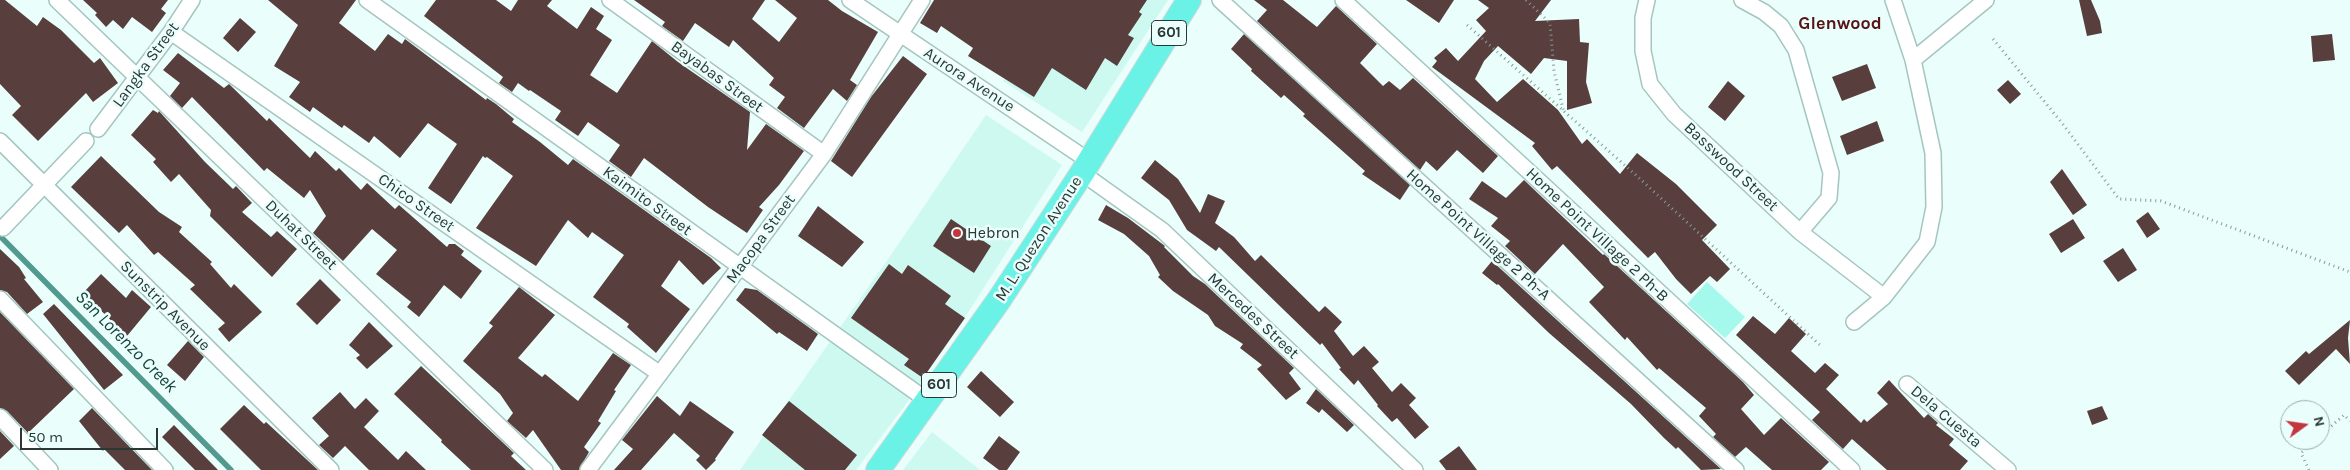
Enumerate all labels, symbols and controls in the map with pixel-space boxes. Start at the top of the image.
district label: Glenwood [1798,13,1882,35]
street label: Langka Street [109,19,183,111]
road number: 601 [1152,20,1186,46]
street label: Bayabas Street [667,37,767,117]
street label: Aurora Avenue [920,44,1018,116]
street label: Basswood Street [1680,118,1782,216]
street label: Kaimito Street [599,162,695,240]
street label: Home Point Village 2 Ph-B [1522,164,1672,306]
street label: Home Point Village 2 Ph-A [1402,165,1554,305]
street label: Chico Street [374,170,458,236]
street label: M. L. Quezon Avenue [991,173,1087,305]
street label: Macopa Street [722,191,800,287]
street label: Duhat Street [261,196,341,274]
place label: Hebron [967,223,1020,243]
marker: Hebron [951,227,963,239]
street label: Sunstrip Avenue [116,257,214,355]
street label: Mercedes Street [1203,269,1303,363]
water label: San Lorenzo Creek [70,286,182,398]
road number: 601 [922,372,956,398]
street label: Dela Cuesta [1907,382,1985,452]
north arrow [2280,400,2330,450]
text: N [2310,415,2329,428]
scale bar [22,418,160,450]
text: 50 m [28,428,63,446]

